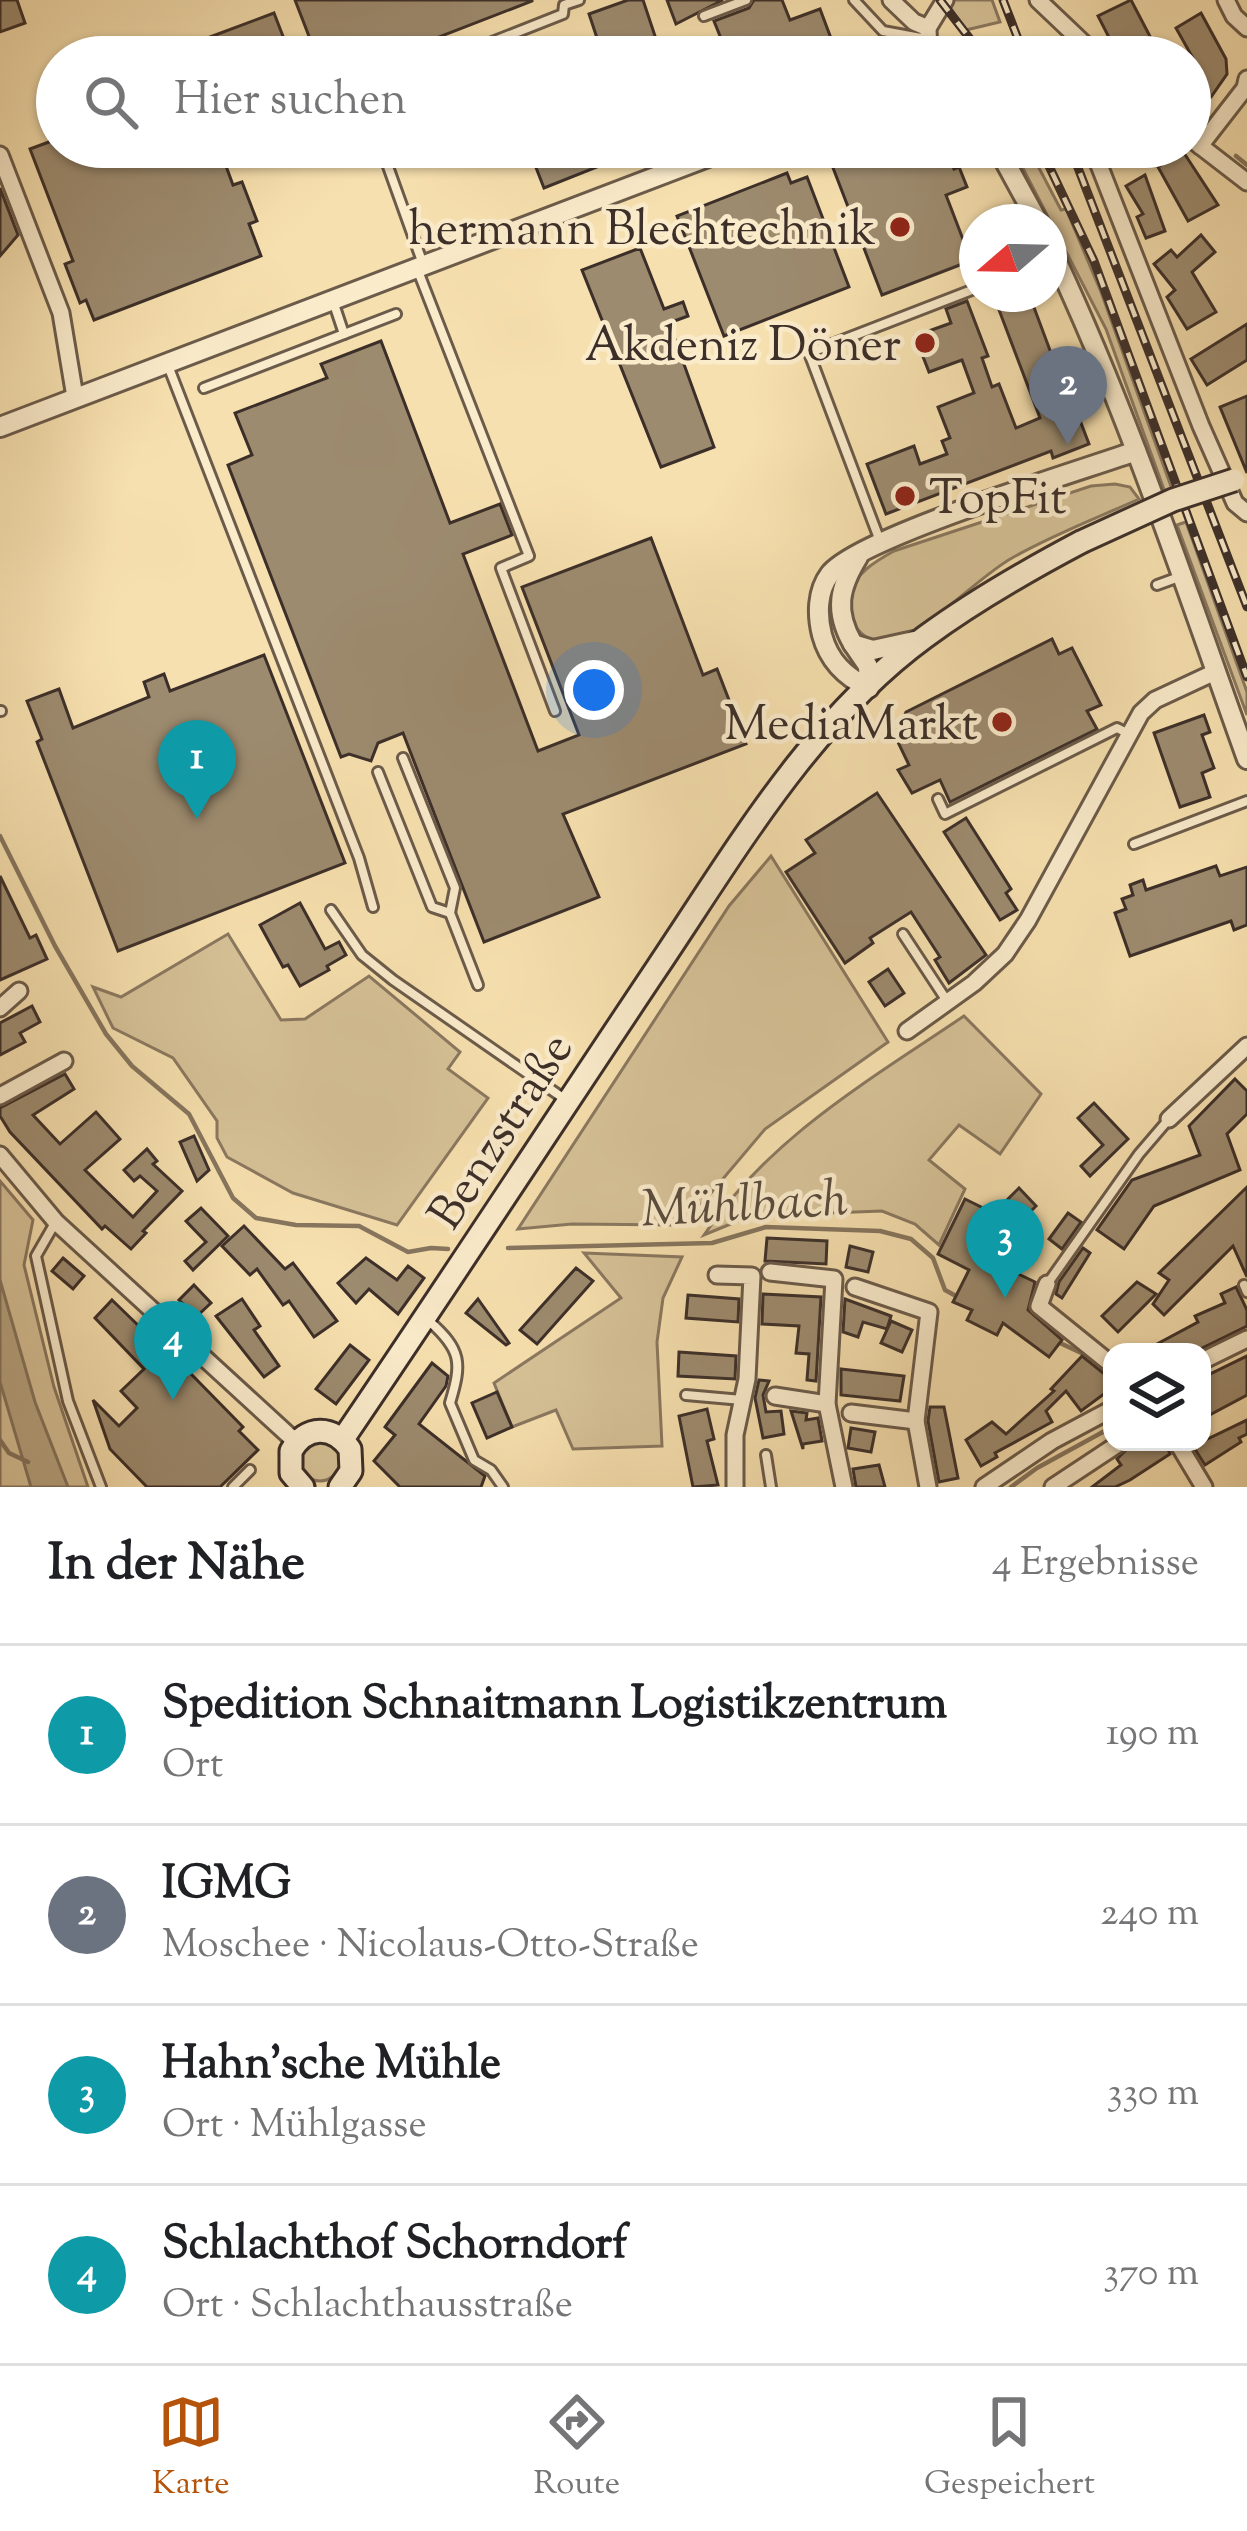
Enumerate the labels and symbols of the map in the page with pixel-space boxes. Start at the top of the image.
place label: hermann Blechtechnik [408,198,876,267]
north arrow [959,204,1067,312]
marker: hermann Blechtechnik [887,214,913,240]
place label: Akdeniz Döner [585,314,901,383]
marker: Akdeniz Döner [912,330,938,356]
pin: 2 [1029,346,1107,445]
place label: TopFit [929,467,1067,536]
marker: TopFit [892,483,918,509]
your location [564,660,624,720]
place label: MediaMarkt [724,693,978,762]
marker: MediaMarkt [989,709,1015,735]
pin: 1 [158,720,236,819]
street label: Benzstraße [414,1021,593,1245]
water label: Mühlbach [639,1166,850,1249]
pin: 3 [966,1199,1044,1298]
pin: 4 [134,1301,212,1400]

